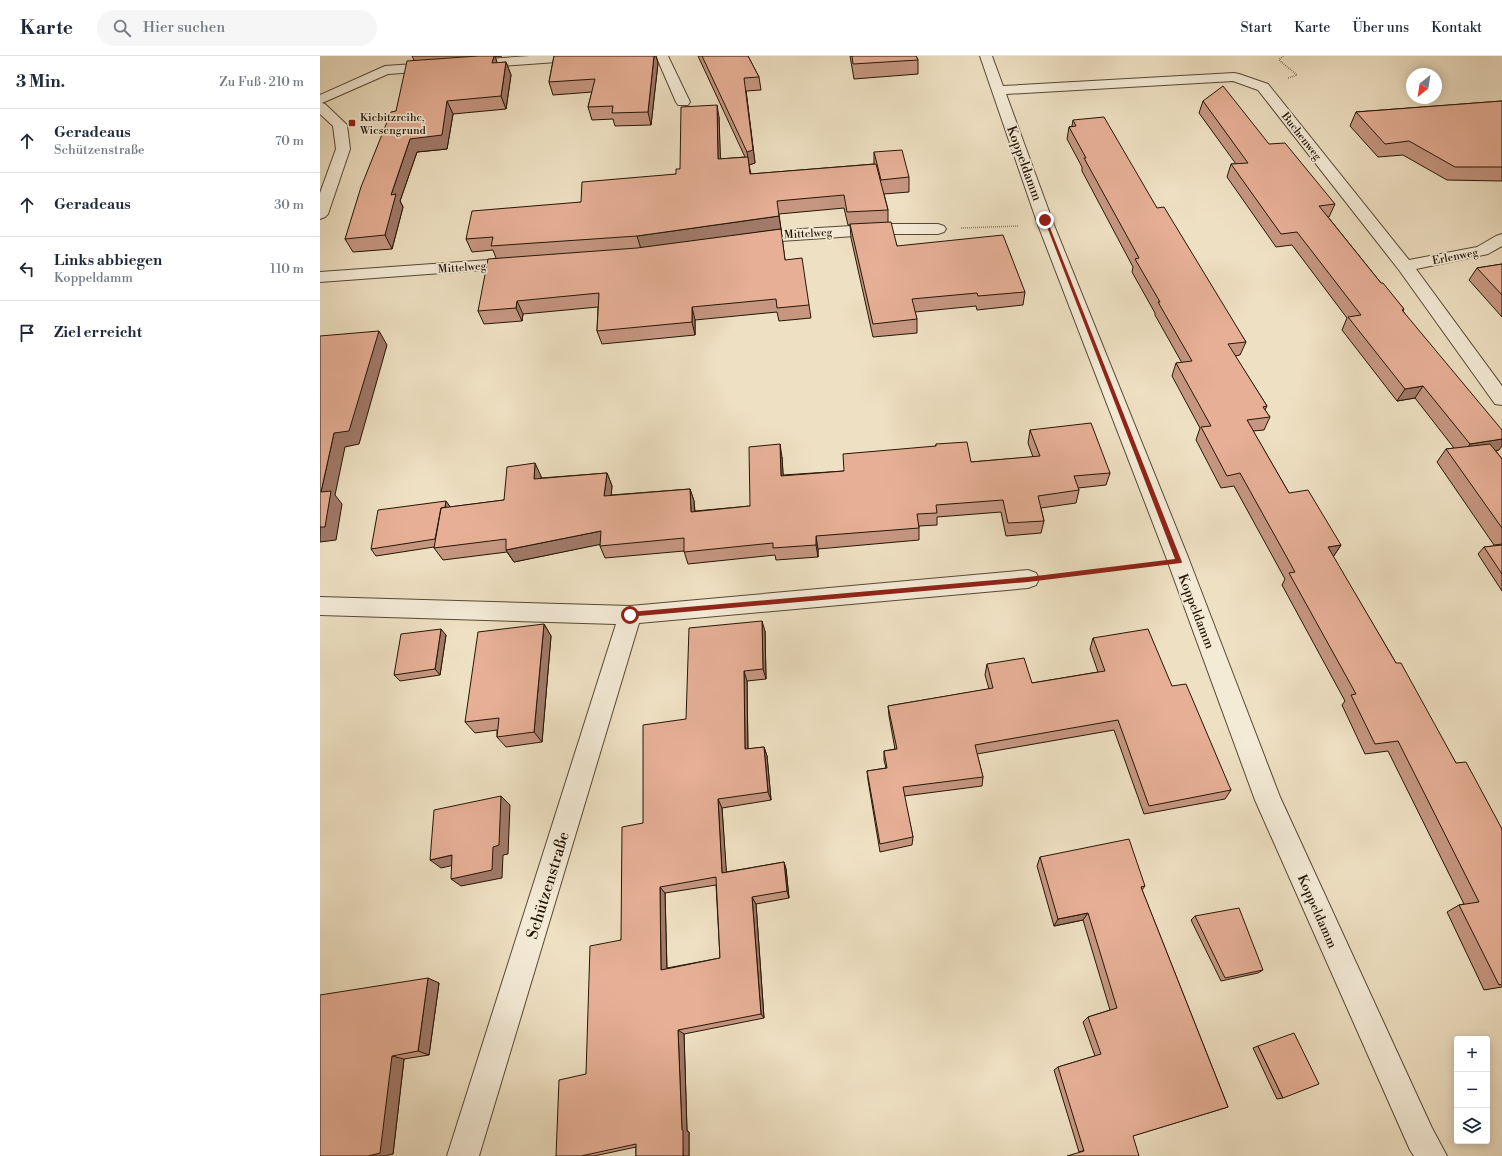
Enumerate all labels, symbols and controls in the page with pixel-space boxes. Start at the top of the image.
search box [97,10,377,46]
text: Karte [20,16,73,40]
icon: search [111,17,133,39]
text: Hier suchen [143,18,225,37]
text: Start [1240,19,1272,37]
text: Karte [1294,19,1330,37]
text: Über uns [1352,19,1409,37]
text: Kontakt [1431,19,1482,37]
north arrow [1406,68,1442,104]
text: 3 Min. [16,71,65,93]
text: Zu Fuß · 210 m [219,74,304,90]
street label: Buchenweg [1278,109,1324,164]
place label: Kiebitzreihe, Wiesengrund [359,111,427,138]
marker: Kiebitzreihe, Wiesengrund [347,118,357,128]
text: Geradeaus [54,123,131,142]
street label: Koppeldamm [1003,124,1045,204]
icon: ahead [16,130,38,152]
text: 70 m [275,133,304,149]
text: Schützenstraße [54,142,145,158]
icon: ahead [16,194,38,216]
text: Geradeaus [54,195,131,214]
text: 30 m [274,197,304,213]
route end [1036,211,1054,229]
street label: Mittelweg [783,226,833,242]
street label: Erlenweg [1431,246,1480,268]
text: Links abbiegen [54,251,162,270]
icon: left [16,258,38,280]
street label: Mittelweg [437,259,487,277]
text: 110 m [270,261,304,277]
text: Koppeldamm [54,270,133,286]
icon: arrive [16,322,38,344]
text: Ziel erreicht [54,323,142,342]
street label: Koppeldamm [1174,572,1218,652]
route start [621,606,639,624]
street label: Schützenstraße [522,829,574,942]
street label: Koppeldamm [1294,872,1341,951]
map controls [1454,1036,1490,1144]
button: + [1454,1036,1490,1072]
button: − [1454,1072,1490,1108]
button: layers [1454,1108,1490,1144]

